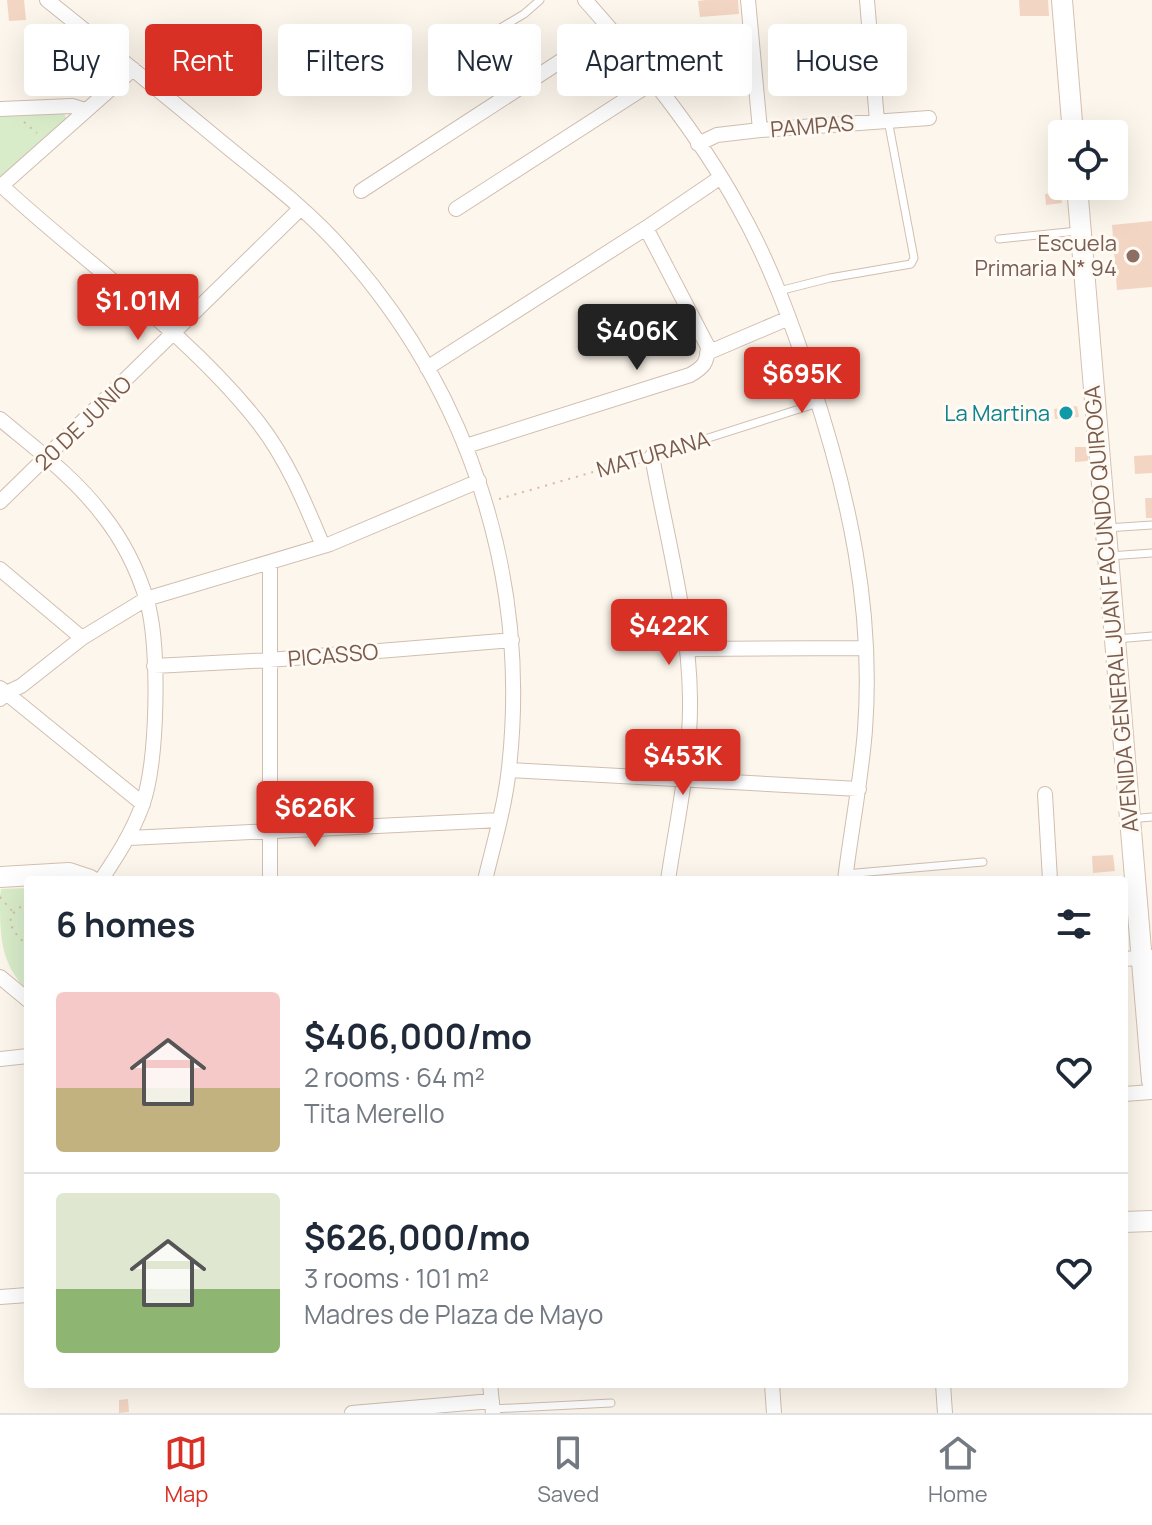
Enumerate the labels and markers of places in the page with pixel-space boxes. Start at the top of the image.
place label: Escuela Primaria N* 94 [974,228,1117,283]
marker: Escuela Primaria N* 94 [1124,247,1142,265]
pin: $1.01M [73,274,203,342]
pin: $406K [581,304,693,372]
pin: $695K [746,347,858,415]
place label: La Martina [944,398,1050,428]
marker: La Martina [1057,404,1075,422]
pin: $422K [613,599,725,667]
pin: $453K [627,729,739,797]
pin: $626K [259,781,371,849]

